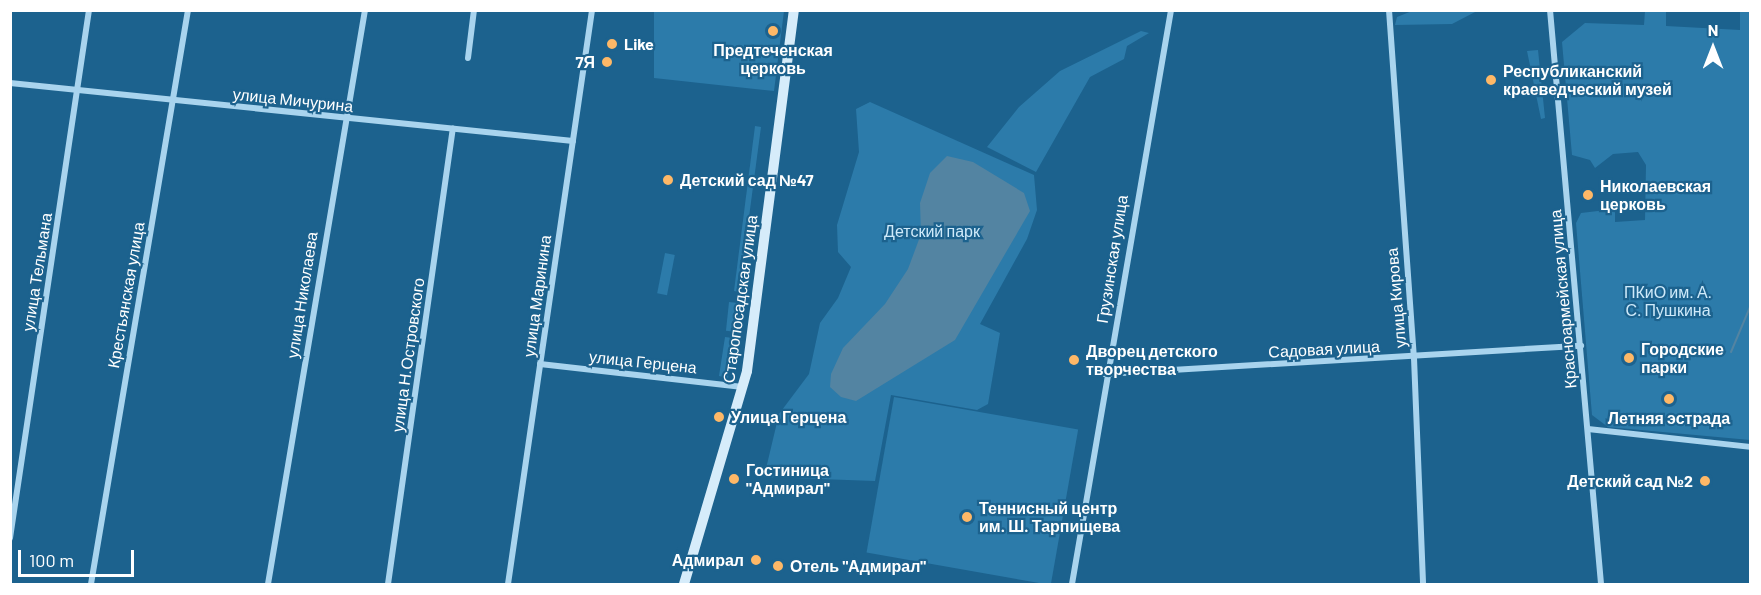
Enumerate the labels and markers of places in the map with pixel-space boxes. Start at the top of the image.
marker: Предтеченская церковь [766,24,780,38]
place label: Like [624,34,654,54]
marker: Like [605,37,619,51]
place label: Предтеченская церковь [713,40,833,78]
place label: 7Я [576,52,595,72]
marker: 7Я [600,55,614,69]
place label: Республиканский краеведческий музей [1503,61,1672,99]
marker: Республиканский краеведческий музей [1484,73,1498,87]
place label: Детский сад №47 [680,170,813,190]
marker: Детский сад №47 [661,173,675,187]
place label: Николаевская церковь [1600,176,1711,214]
marker: Николаевская церковь [1581,188,1595,202]
place label: Городские парки [1641,339,1724,377]
place label: Дворец детского творчества [1086,341,1218,379]
marker: Городские парки [1622,351,1636,365]
marker: Дворец детского творчества [1067,353,1081,367]
marker: Летняя эстрада [1662,392,1676,406]
place label: Улица Герцена [731,407,846,427]
place label: Летняя эстрада [1608,408,1730,428]
marker: Улица Герцена [712,410,726,424]
place label: Гостиница "Адмирал" [746,460,830,498]
place label: Детский сад №2 [1567,471,1693,491]
marker: Гостиница "Адмирал" [727,472,741,486]
marker: Детский сад №2 [1698,474,1712,488]
place label: Теннисный центр им. Ш. Тарпищева [979,498,1120,536]
marker: Теннисный центр им. Ш. Тарпищева [960,510,974,524]
place label: Адмирал [672,550,744,570]
marker: Адмирал [749,553,763,567]
place label: Отель "Адмирал" [790,556,926,576]
marker: Отель "Адмирал" [771,559,785,573]

